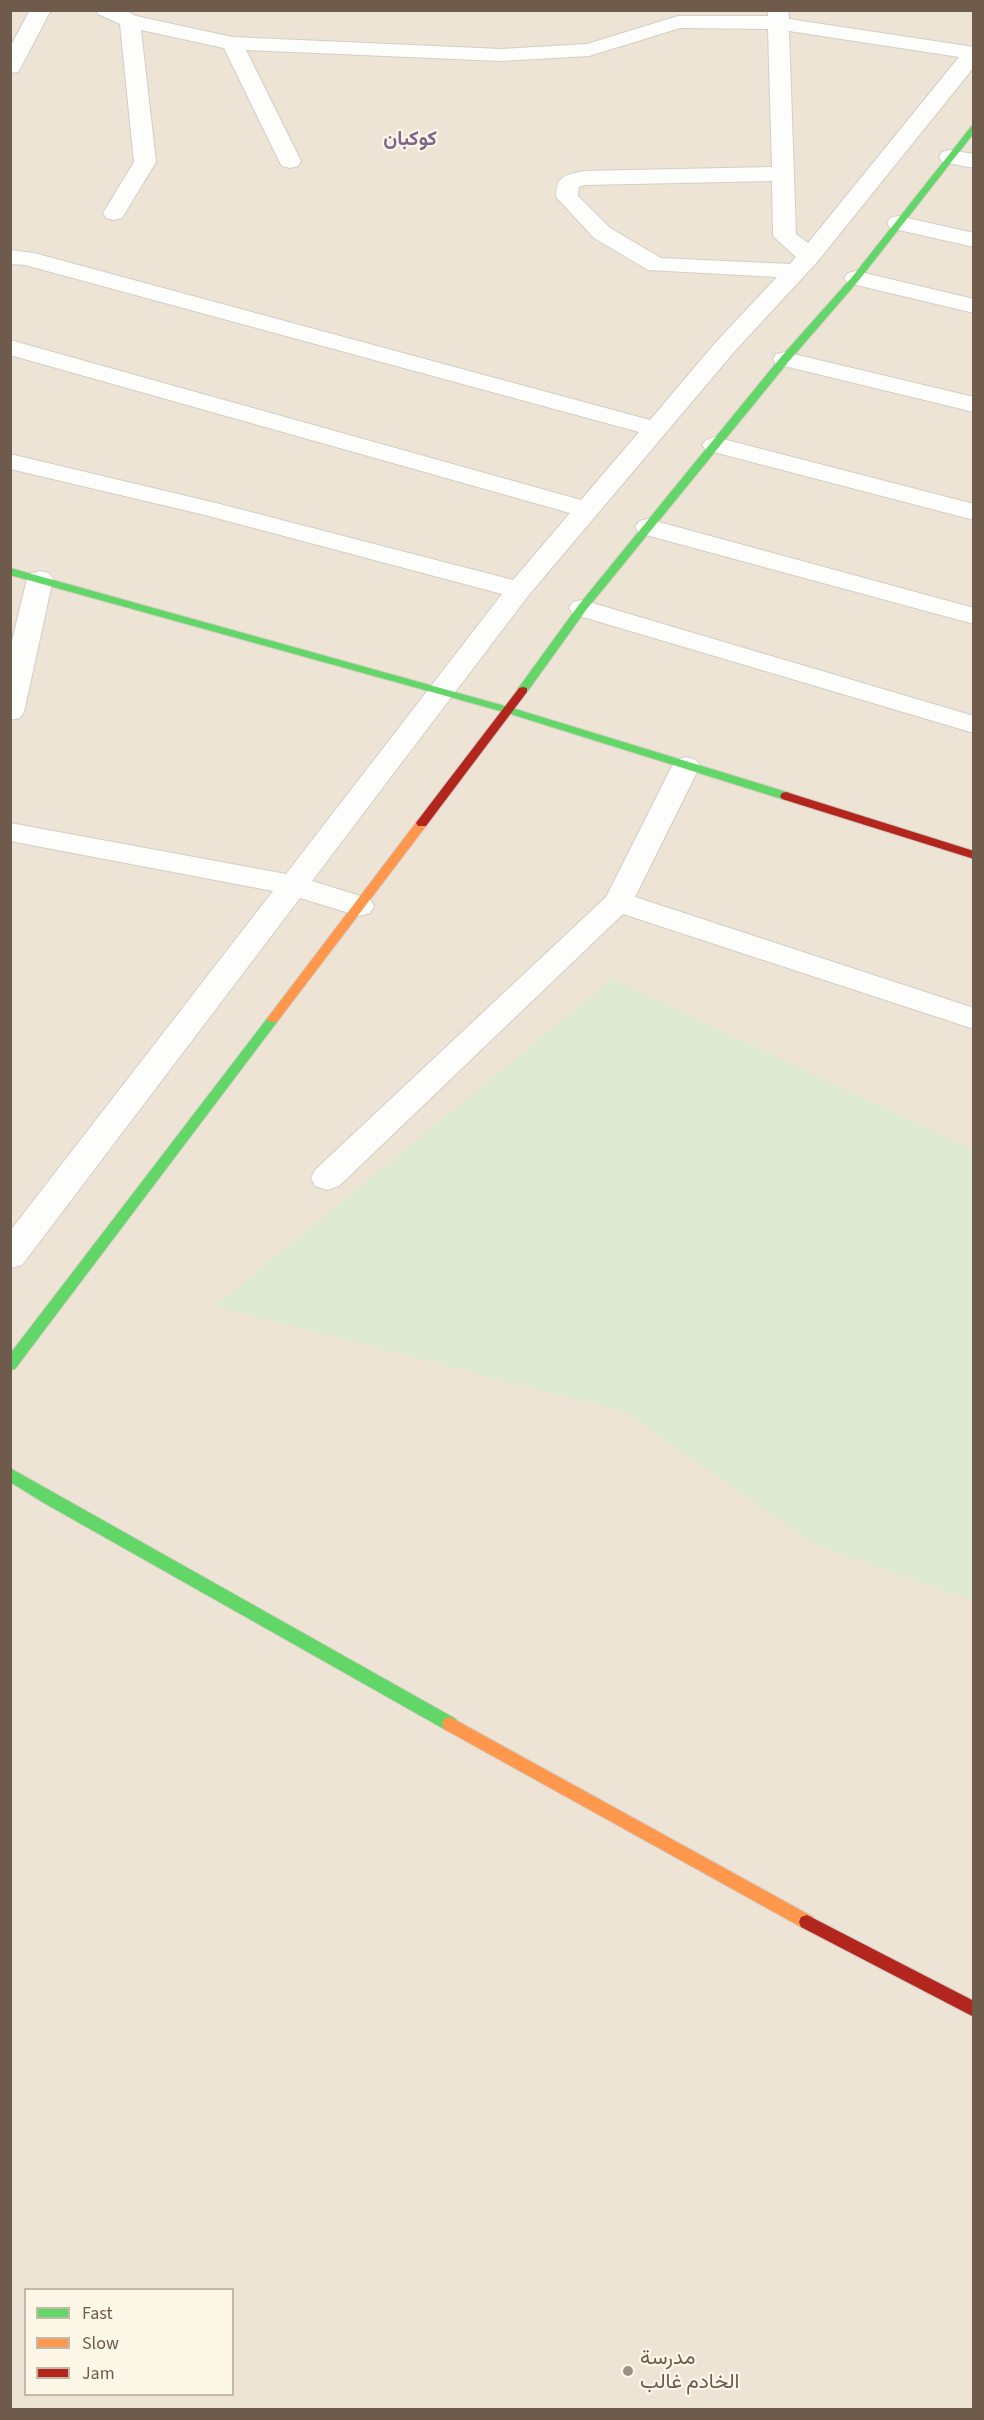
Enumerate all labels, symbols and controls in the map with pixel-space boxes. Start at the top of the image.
district label: كوكبان [383,129,437,153]
legend [24,2288,234,2396]
text: Fast [82,2301,113,2326]
text: Slow [82,2331,119,2356]
place label: مدرسة الخادم غالب [640,2346,739,2396]
text: Jam [82,2361,115,2386]
marker: مدرسة الخادم غالب [621,2364,635,2378]

